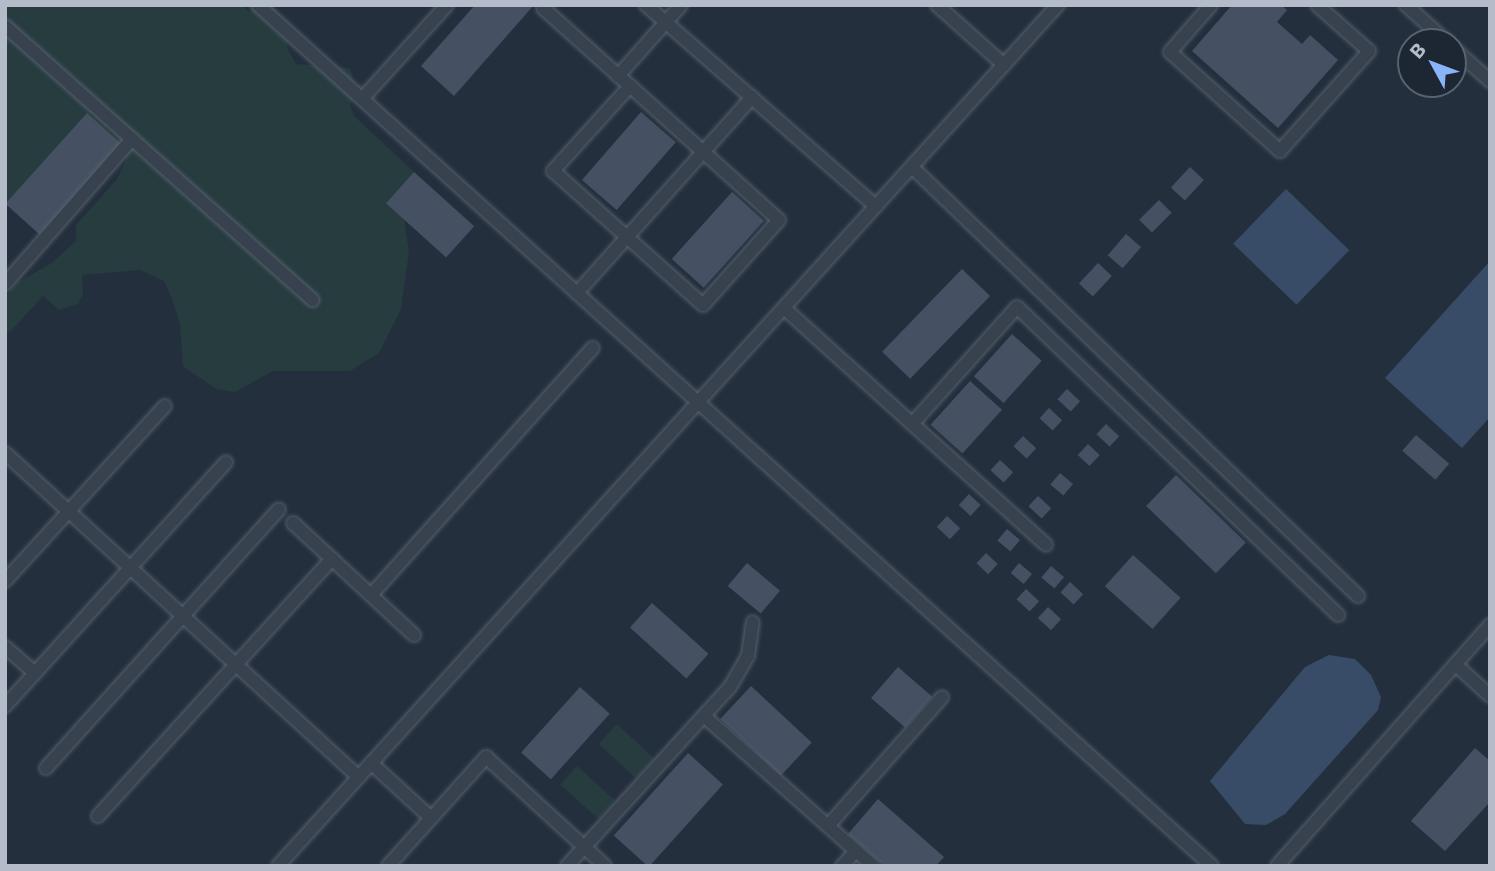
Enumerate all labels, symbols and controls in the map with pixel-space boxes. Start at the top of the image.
north arrow [1397,28,1467,98]
text: B [1404,38,1430,63]

